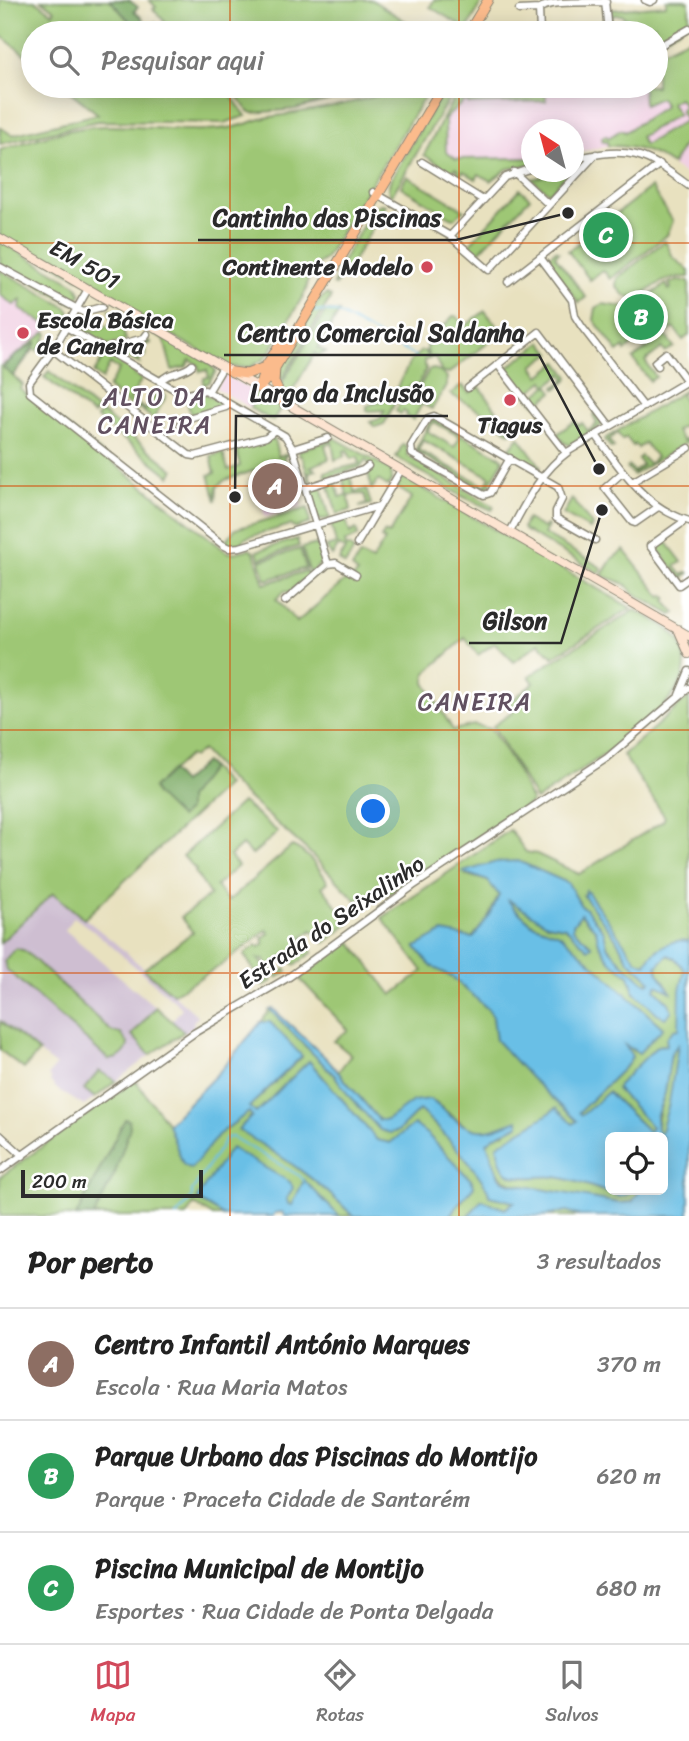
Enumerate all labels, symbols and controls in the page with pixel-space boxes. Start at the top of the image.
search box [21,21,668,98]
text: Pesquisar aqui [101,37,264,83]
icon: search [45,41,83,79]
north arrow [521,119,584,182]
callout: Cantinho das Piscinas [198,195,456,240]
text: Cantinho das Piscinas [212,197,442,239]
pin: C [583,209,629,261]
street label: EM 501 [42,228,128,301]
place label: Continente Modelo [221,247,413,288]
marker: Continente Modelo [419,259,435,275]
pin: B [618,291,664,343]
place label: Escola Básica de Caneira [37,300,174,367]
callout: Centro Comercial Saldanha [224,310,539,355]
text: Centro Comercial Saldanha [237,312,525,354]
marker: Escola Básica de Caneira [15,325,31,341]
callout: Largo da Inclusão [236,371,448,416]
text: Largo da Inclusão [250,372,435,414]
district label: ALTO DA CANEIRA [98,376,212,446]
marker: Tiagus [502,392,518,408]
place label: Tiagus [477,405,543,446]
pin: A [252,460,298,512]
callout: Gilson [469,598,561,643]
text: Gilson [483,600,547,642]
district label: CANEIRA [418,681,532,723]
your location [356,794,390,828]
street label: Estrada do Seixalinho [229,844,434,1000]
map controls [605,1132,668,1195]
button: locate [605,1132,668,1195]
text: 200 m [32,1165,87,1198]
scale bar [21,1167,203,1199]
text: Por perto [28,1235,153,1289]
text: 3 resultados [537,1241,661,1282]
text: Centro Infantil António Marques [95,1321,470,1367]
text: A [43,1344,59,1385]
text: 370 m [597,1344,661,1385]
text: Escola · Rua Maria Matos [95,1367,347,1408]
text: Parque Urbano das Piscinas do Montijo [95,1433,537,1479]
text: B [44,1456,58,1497]
text: 620 m [596,1456,661,1497]
text: Parque · Praceta Cidade de Santarém [95,1479,470,1520]
text: Piscina Municipal de Montijo [95,1545,424,1591]
text: C [44,1568,58,1609]
text: 680 m [596,1568,661,1609]
text: Esportes · Rua Cidade de Ponta Delgada [95,1591,493,1632]
tab: Mapa [91,1656,135,1731]
tab: Rotas [316,1656,364,1731]
tab: Salvos [545,1656,598,1731]

